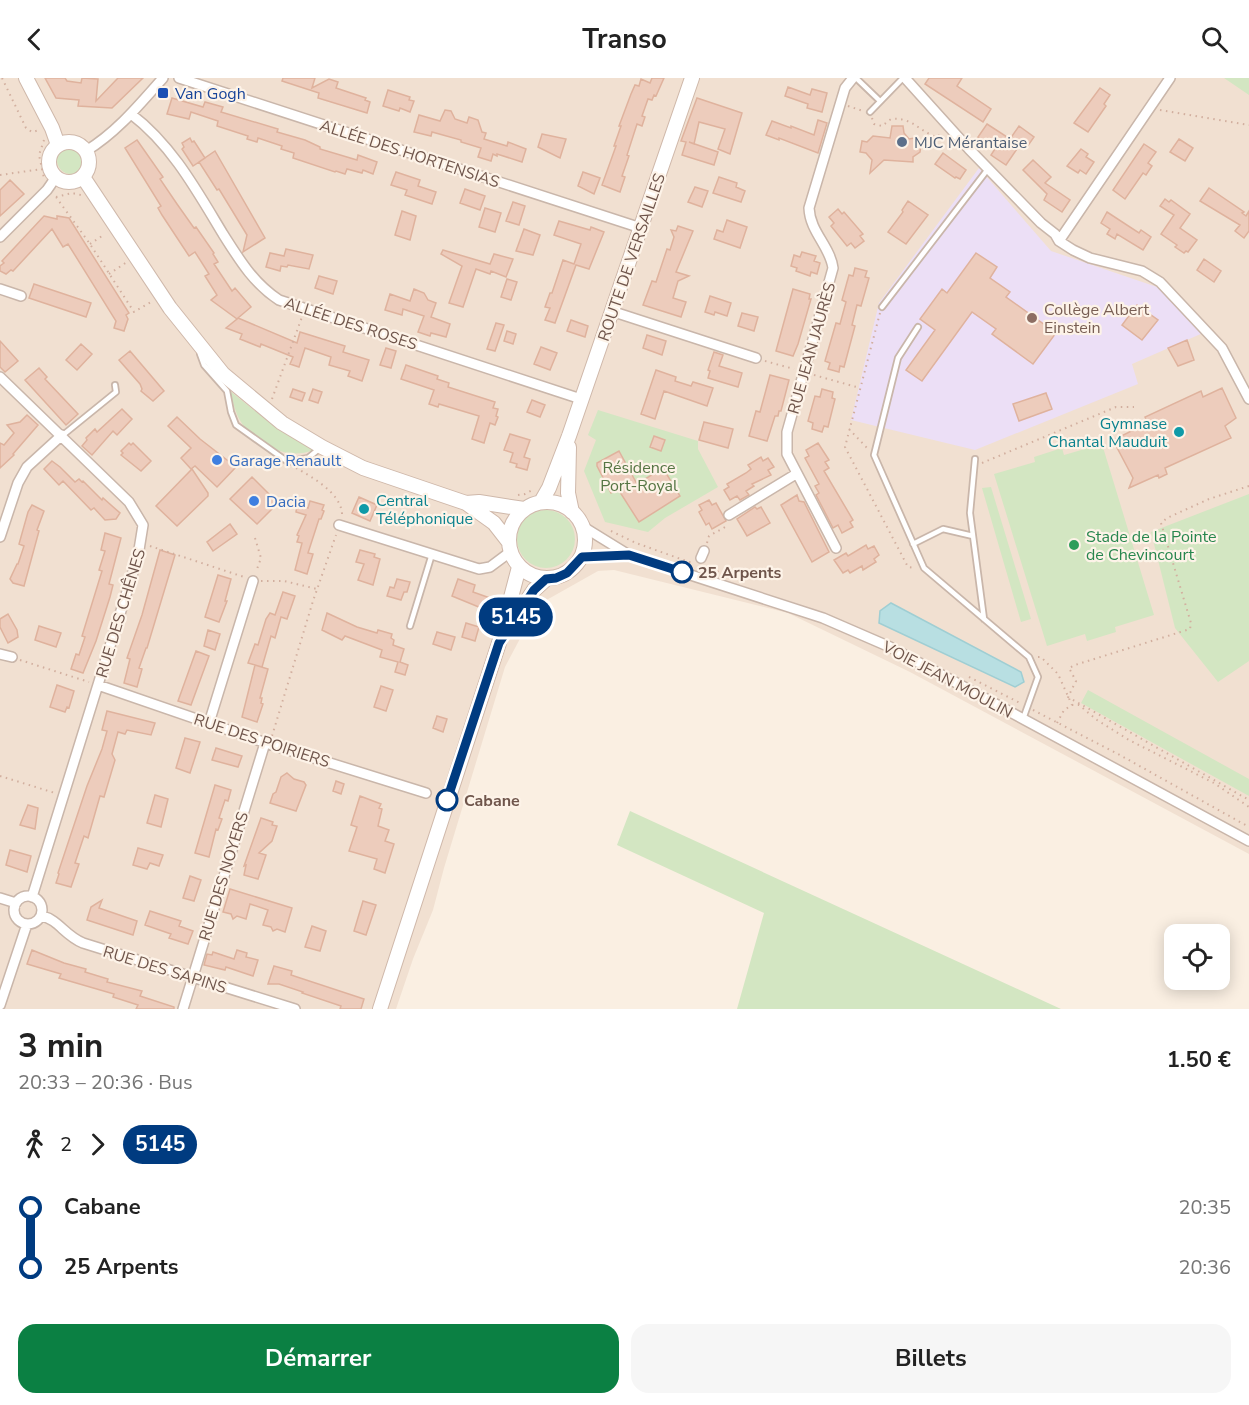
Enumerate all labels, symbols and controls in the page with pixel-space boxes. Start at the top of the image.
text: Transo [582,21,667,58]
icon: back [18,23,51,56]
icon: search [1198,23,1231,56]
place label: Van Gogh [174,83,246,105]
marker: Van Gogh [156,86,170,100]
street label: ALLÉE DES HORTENSIAS [317,114,503,193]
place label: MJC Mérantaise [914,132,1027,154]
marker: MJC Mérantaise [895,135,909,149]
street label: ROUTE DE VERSAILLES [593,170,671,344]
street label: RUE JEAN JAURÈS [783,280,841,417]
street label: ALLÉE DES ROSES [281,292,420,356]
place label: Collège Albert Einstein [1044,299,1149,339]
marker: Collège Albert Einstein [1025,311,1039,325]
place label: Gymnase Chantal Mauduit [1048,413,1167,453]
marker: Gymnase Chantal Mauduit [1172,425,1186,439]
place label: Garage Renault [229,450,341,472]
marker: Garage Renault [210,453,224,467]
park label: Résidence Port-Royal [600,457,678,497]
place label: Central Téléphonique [376,490,473,530]
place label: Dacia [266,491,306,513]
marker: Dacia [247,494,261,508]
marker: Central Téléphonique [357,502,371,516]
place label: Stade de la Pointe de Chevincourt [1086,526,1217,566]
marker: Stade de la Pointe de Chevincourt [1067,538,1081,552]
street label: RUE DES CHÊNES [91,546,151,681]
marker: 25 Arpents [671,561,693,583]
place label: 25 Arpents [698,562,781,584]
line badge: 5145 [474,598,558,636]
text: 5145 [491,603,541,631]
street label: VOIE JEAN MOULIN [878,636,1017,724]
street label: RUE DES POIRIERS [191,709,333,773]
marker: Cabane [436,789,458,811]
place label: Cabane [464,790,520,812]
street label: RUE DES NOYERS [194,809,254,944]
map controls [1164,924,1230,990]
button: locate [1164,924,1230,990]
street label: RUE DES SAPINS [100,941,229,999]
text: 3 min [18,1024,103,1069]
text: 1.50 € [1167,1045,1231,1075]
text: 20:33 – 20:36 · Bus [18,1069,193,1096]
icon: walk [18,1128,51,1161]
icon: forward [81,1128,114,1161]
text: 5145 [135,1130,185,1158]
text: 2 [60,1131,72,1158]
text: Cabane [64,1192,141,1222]
text: 20:35 [1178,1194,1231,1221]
text: 25 Arpents [64,1252,179,1282]
text: 20:36 [1178,1254,1231,1281]
button: Démarrer [18,1324,619,1393]
button: Billets [631,1324,1231,1393]

